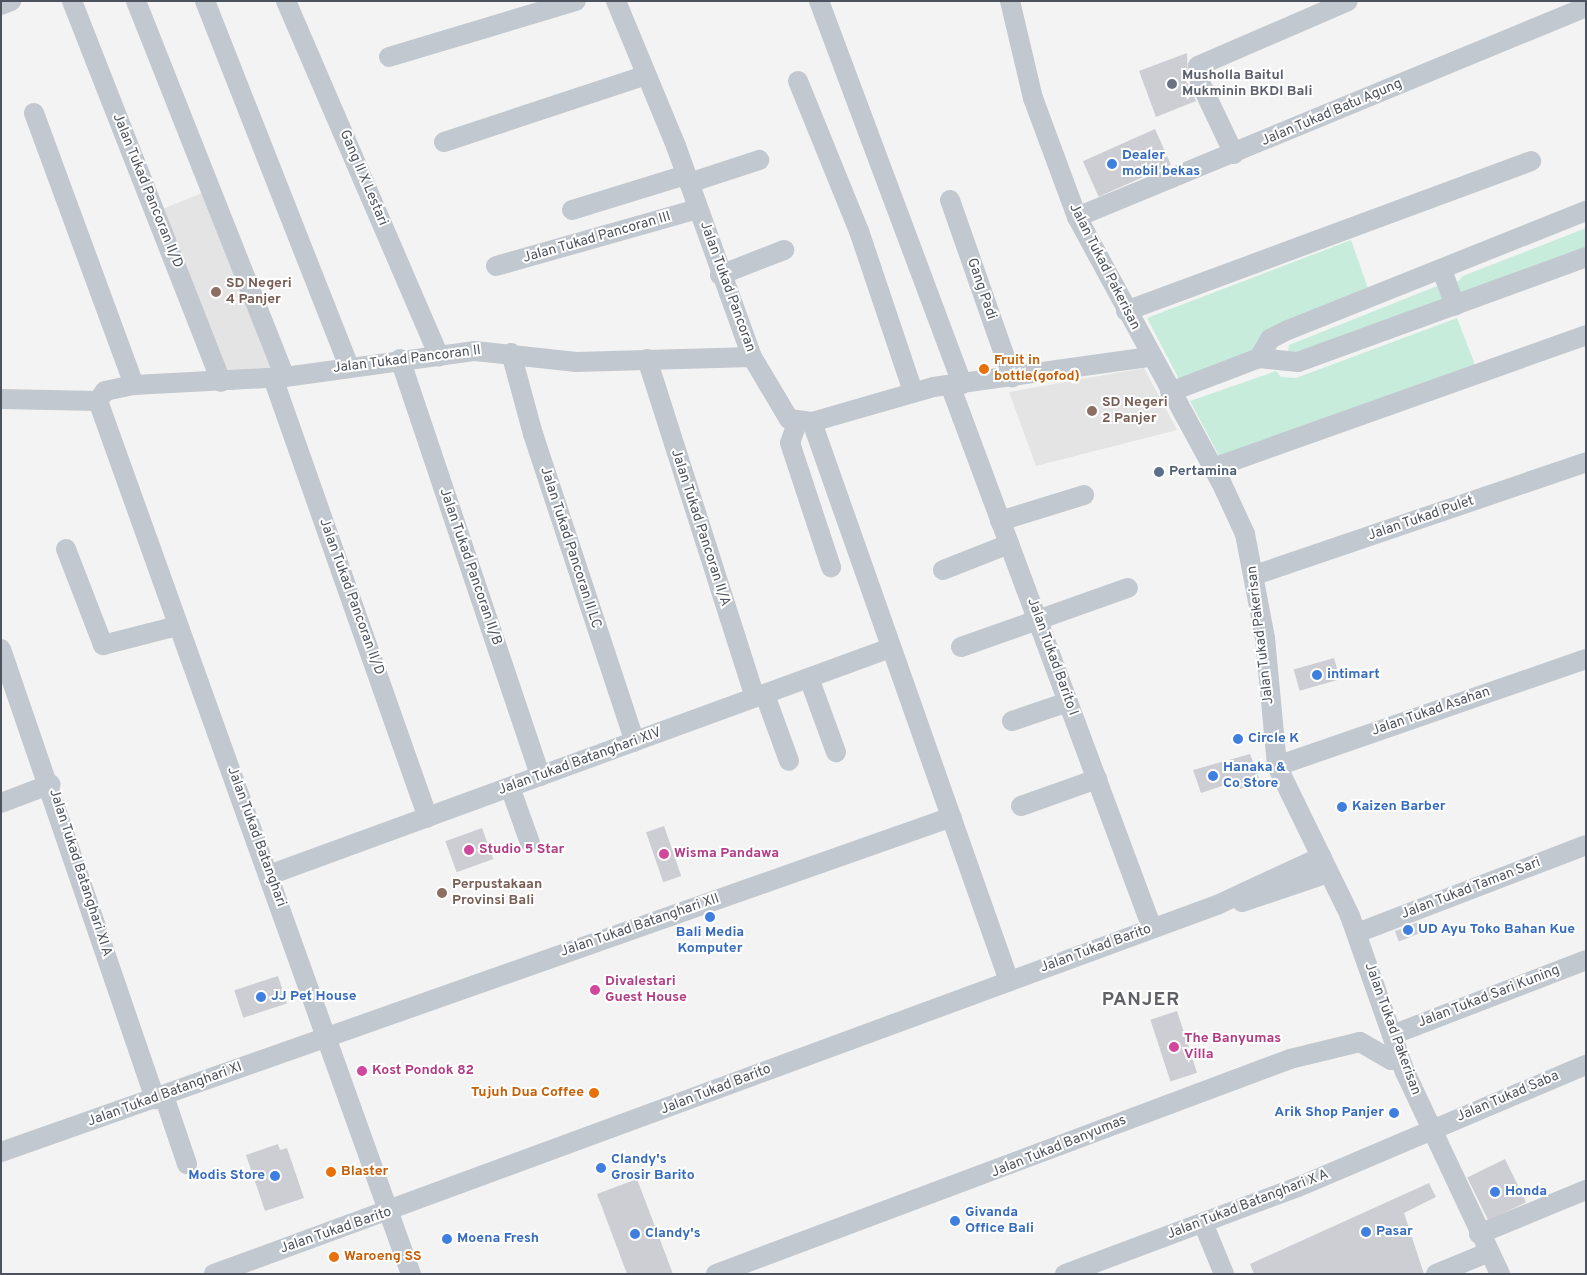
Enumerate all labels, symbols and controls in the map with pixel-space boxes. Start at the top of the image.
place label: Musholla Baitul Mukminin BKDI Bali [1182,68,1312,100]
street label: Jalan Tukad Batu Agung [1259,75,1405,151]
marker: Musholla Baitul Mukminin BKDI Bali [1166,78,1178,90]
street label: Jalan Tukad Pancoran II/D [108,111,186,271]
street label: Gang II X Lestari [335,127,391,229]
place label: Dealer mobil bekas [1122,148,1200,180]
marker: Dealer mobil bekas [1106,158,1118,170]
street label: Jalan Tukad Pakerisan [1065,201,1143,333]
street label: Jalan Tukad Pancoran III [521,209,673,267]
street label: Jalan Tukad Pancoran [695,219,759,355]
street label: Gang Padi [963,256,999,322]
place label: SD Negeri 4 Panjer [226,276,292,308]
marker: SD Negeri 4 Panjer [210,286,222,298]
street label: Jalan Tukad Pancoran II [332,343,482,377]
place label: Fruit in bottle(gofod) [994,353,1080,386]
marker: Fruit in bottle(gofod) [978,363,990,375]
place label: SD Negeri 2 Panjer [1102,395,1168,428]
marker: SD Negeri 2 Panjer [1086,405,1098,417]
street label: Jalan Tukad Pancoran II/A [667,447,733,609]
place label: Pertamina [1169,464,1237,480]
street label: Jalan Tukad Pancoran II LC [536,465,604,631]
marker: Pertamina [1153,466,1165,478]
street label: Jalan Tukad Pancoran II/B [435,486,505,648]
street label: Jalan Tukad Pulet [1366,493,1476,545]
street label: Jalan Tukad Pancoran II/D [315,516,387,678]
street label: Jalan Tukad Pakerisan [1244,564,1278,706]
street label: Jalan Tukad Barito I [1023,596,1081,718]
place label: intimart [1327,667,1380,683]
marker: intimart [1311,669,1323,681]
street label: Jalan Tukad Asahan [1369,684,1493,740]
street label: Jalan Tukad Batanghari XIV [496,725,664,799]
place label: Circle K [1248,731,1299,747]
marker: Circle K [1232,733,1244,745]
place label: Hanaka & Co Store [1223,760,1286,792]
street label: Jalan Tukad Batanghari [223,764,289,910]
marker: Hanaka & Co Store [1207,770,1219,782]
street label: Jalan Tukad Batanghari XI A [45,786,115,960]
place label: Kaizen Barber [1352,799,1446,815]
marker: Kaizen Barber [1336,801,1348,813]
place label: Studio 5 Star [479,842,564,858]
marker: Studio 5 Star [463,844,475,856]
place label: Wisma Pandawa [674,846,779,862]
marker: Wisma Pandawa [658,848,670,860]
street label: Jalan Tukad Taman Sari [1398,854,1544,924]
place label: Perpustakaan Provinsi Bali [452,877,542,910]
marker: Perpustakaan Provinsi Bali [436,887,448,899]
street label: Jalan Tukad Batanghari XII [558,891,722,961]
marker: Bali Media Komputer [704,911,716,923]
street label: Jalan Tukad Barito [1038,921,1154,977]
place label: UD Ayu Toko Bahan Kue [1418,922,1576,938]
marker: UD Ayu Toko Bahan Kue [1402,924,1414,936]
place label: Bali Media Komputer [676,925,744,958]
street label: Jalan Tukad Pakerisan [1360,960,1424,1098]
street label: Jalan Tukad Sari Kuning [1415,962,1563,1032]
place label: Divalestari Guest House [605,974,687,1006]
marker: Divalestari Guest House [589,984,601,996]
place label: JJ Pet House [271,989,356,1005]
district label: PANJER [1101,990,1181,1012]
marker: JJ Pet House [255,991,267,1003]
place label: The Banyumas Villa [1184,1031,1281,1064]
marker: The Banyumas Villa [1168,1041,1180,1053]
street label: Jalan Tukad Batanghari XI [85,1059,245,1131]
street label: Jalan Tukad Barito [658,1061,774,1119]
place label: Kost Pondok 82 [372,1063,474,1079]
marker: Kost Pondok 82 [356,1065,368,1077]
street label: Jalan Tukad Saba [1454,1068,1562,1126]
place label: Tujuh Dua Coffee [471,1085,584,1101]
marker: Tujuh Dua Coffee [588,1087,600,1099]
place label: Arik Shop Panjer [1274,1105,1384,1121]
marker: Arik Shop Panjer [1388,1107,1400,1119]
street label: Jalan Tukad Banyumas [989,1112,1129,1182]
place label: Clandy's Grosir Barito [611,1152,695,1184]
marker: Clandy's Grosir Barito [595,1162,607,1174]
place label: Blaster [341,1164,388,1180]
marker: Blaster [325,1166,337,1178]
street label: Jalan Tukad Batanghari X A [1164,1166,1332,1244]
place label: Modis Store [188,1168,265,1184]
marker: Modis Store [269,1170,281,1182]
place label: Honda [1505,1184,1547,1200]
marker: Honda [1489,1186,1501,1198]
street label: Jalan Tukad Barito [278,1204,394,1258]
place label: Givanda Office Bali [965,1205,1034,1238]
marker: Givanda Office Bali [949,1215,961,1227]
place label: Pasar [1376,1224,1413,1240]
place label: Clandy's [645,1226,701,1242]
marker: Pasar [1360,1226,1372,1238]
marker: Clandy's [629,1228,641,1240]
place label: Moena Fresh [457,1231,539,1247]
marker: Moena Fresh [441,1233,453,1245]
place label: Waroeng SS [344,1249,422,1265]
marker: Waroeng SS [328,1251,340,1263]

